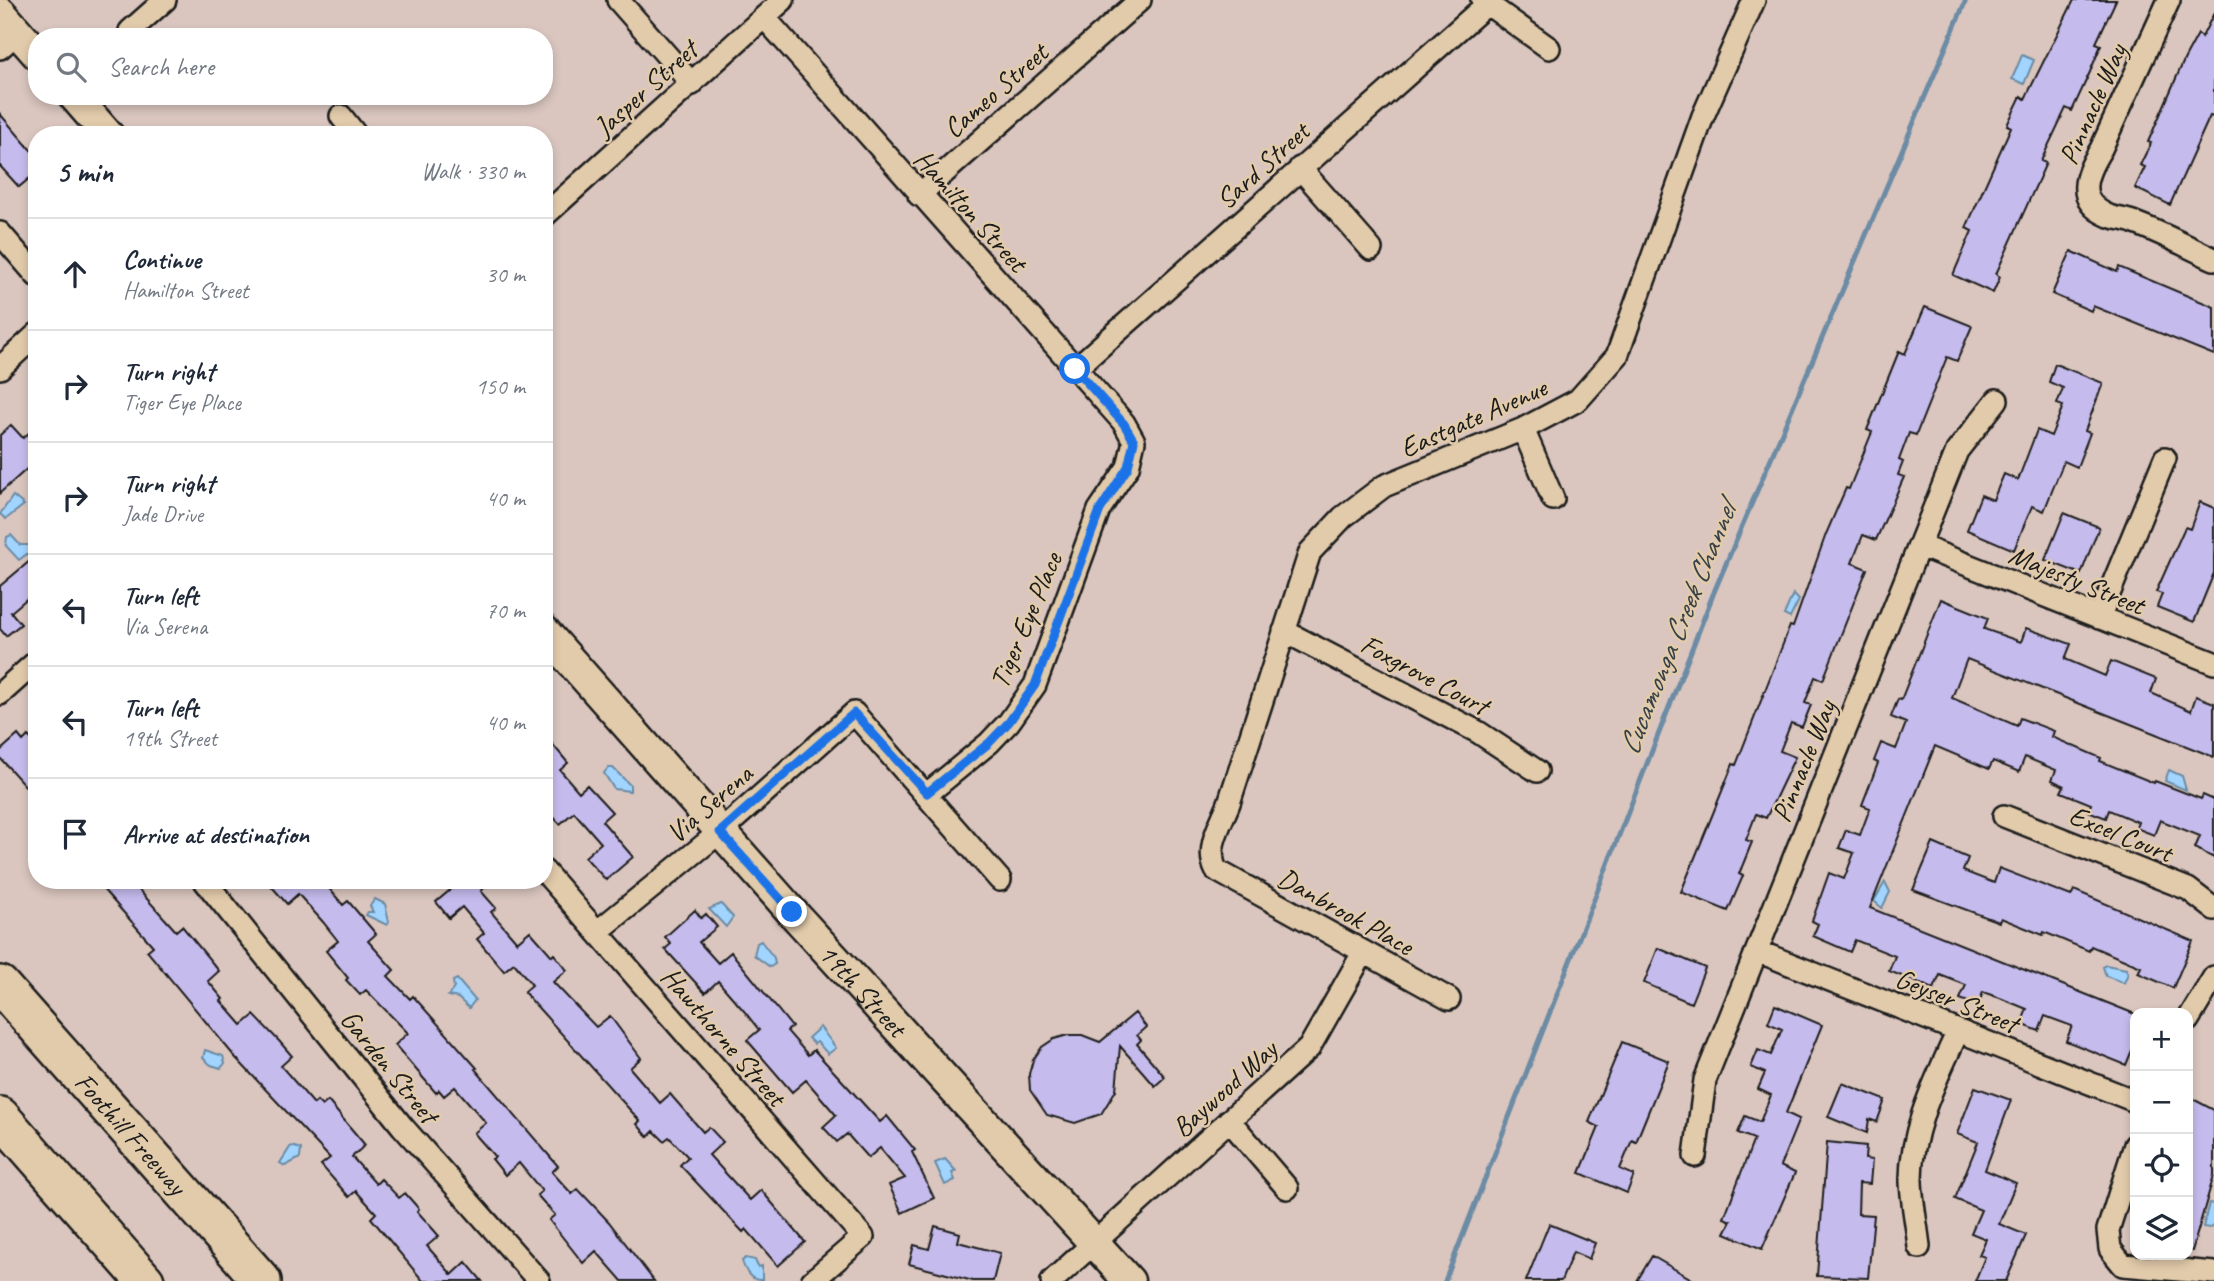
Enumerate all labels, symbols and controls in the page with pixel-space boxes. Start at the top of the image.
search box [28,28,553,105]
street label: Jasper Street [585,30,707,145]
street label: Cameo Street [936,34,1057,145]
street label: Pinnacle Way [2050,36,2135,170]
icon: search [52,48,90,86]
text: Search here [108,50,214,83]
street label: Sard Street [1208,112,1318,216]
street label: Hamilton Street [907,142,1037,281]
text: 5 min [56,153,113,191]
text: Walk · 330 m [421,157,525,186]
text: Continue [123,243,201,276]
icon: ahead [56,255,94,293]
text: 30 m [486,260,525,289]
text: Hamilton Street [123,276,248,305]
route start [1059,353,1090,384]
text: Turn right [123,355,214,388]
icon: right [56,367,94,405]
street label: Eastgate Avenue [1395,369,1554,465]
text: 150 m [476,372,525,401]
text: Tiger Eye Place [123,388,241,417]
text: Turn right [123,467,214,500]
icon: right [56,479,94,517]
text: 40 m [486,484,525,513]
water label: Cucamonga Creek Channel [1609,489,1748,760]
text: Jade Drive [123,500,203,529]
street label: Majesty Street [2004,536,2152,623]
street label: Tiger Eye Place [981,546,1070,693]
text: Turn left [123,579,198,612]
icon: left [56,591,94,629]
text: 70 m [486,596,525,625]
text: Via Serena [123,612,207,641]
street label: Foxgrove Court [1355,626,1498,724]
text: Turn left [123,691,198,724]
street label: Pinnacle Way [1763,693,1845,827]
icon: left [56,703,94,741]
text: 40 m [486,708,525,737]
text: 19th Street [123,724,217,753]
street label: Via Serena [659,755,761,850]
street label: Excel Court [2064,797,2180,871]
icon: arrive [56,815,94,853]
text: Arrive at destination [123,818,309,851]
street label: Danbrook Place [1272,860,1421,964]
route end [776,896,807,927]
street label: 19th Street [811,936,916,1046]
street label: Hawthorne Street [654,960,795,1115]
street label: Geyser Street [1891,960,2027,1042]
street label: Garden Street [333,1002,448,1133]
map controls [2130,1008,2193,1260]
button: + [2130,1008,2193,1071]
street label: Baywood Way [1165,1031,1286,1145]
street label: Foothill Freeway [67,1065,196,1204]
button: − [2130,1071,2193,1134]
button: locate [2130,1134,2193,1197]
button: layers [2130,1197,2193,1260]

